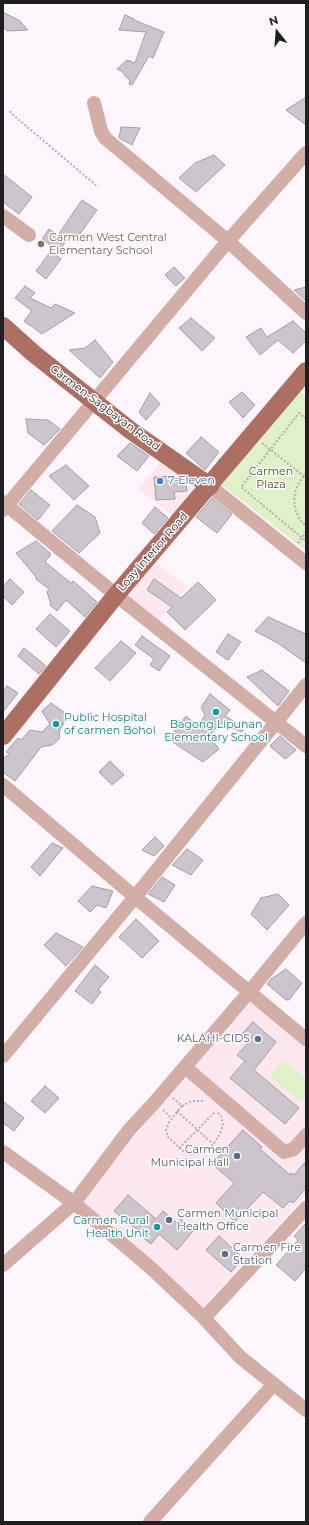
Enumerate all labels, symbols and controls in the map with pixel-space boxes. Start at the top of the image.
north arrow [257,12,297,52]
text: N [267,13,280,29]
place label: Carmen West Central Elementary School [49,231,167,257]
marker: Carmen West Central Elementary School [36,239,46,249]
street label: Carmen-Sagbayan Road [47,362,163,454]
park label: Carmen Plaza [249,465,293,491]
place label: 7-Eleven [168,474,215,488]
marker: 7-Eleven [155,476,165,486]
street label: Loay Interior Road [115,510,191,594]
marker: Bagong Lipunan Elementary School [211,707,221,717]
place label: Public Hospital of carmen Bohol [64,711,156,737]
place label: Bagong Lipunan Elementary School [164,718,268,744]
marker: Public Hospital of carmen Bohol [51,719,61,729]
place label: KALAHI-CIDS [177,1032,250,1046]
marker: KALAHI-CIDS [253,1034,263,1044]
place label: Carmen Municipal Hall [151,1143,229,1169]
marker: Carmen Municipal Hall [232,1151,242,1161]
place label: Carmen Municipal Health Office [177,1207,278,1233]
place label: Carmen Rural Health Unit [73,1214,149,1240]
marker: Carmen Municipal Health Office [164,1215,174,1225]
marker: Carmen Rural Health Unit [152,1222,162,1232]
place label: Carmen Fire Station [233,1241,301,1267]
marker: Carmen Fire Station [220,1249,230,1259]

